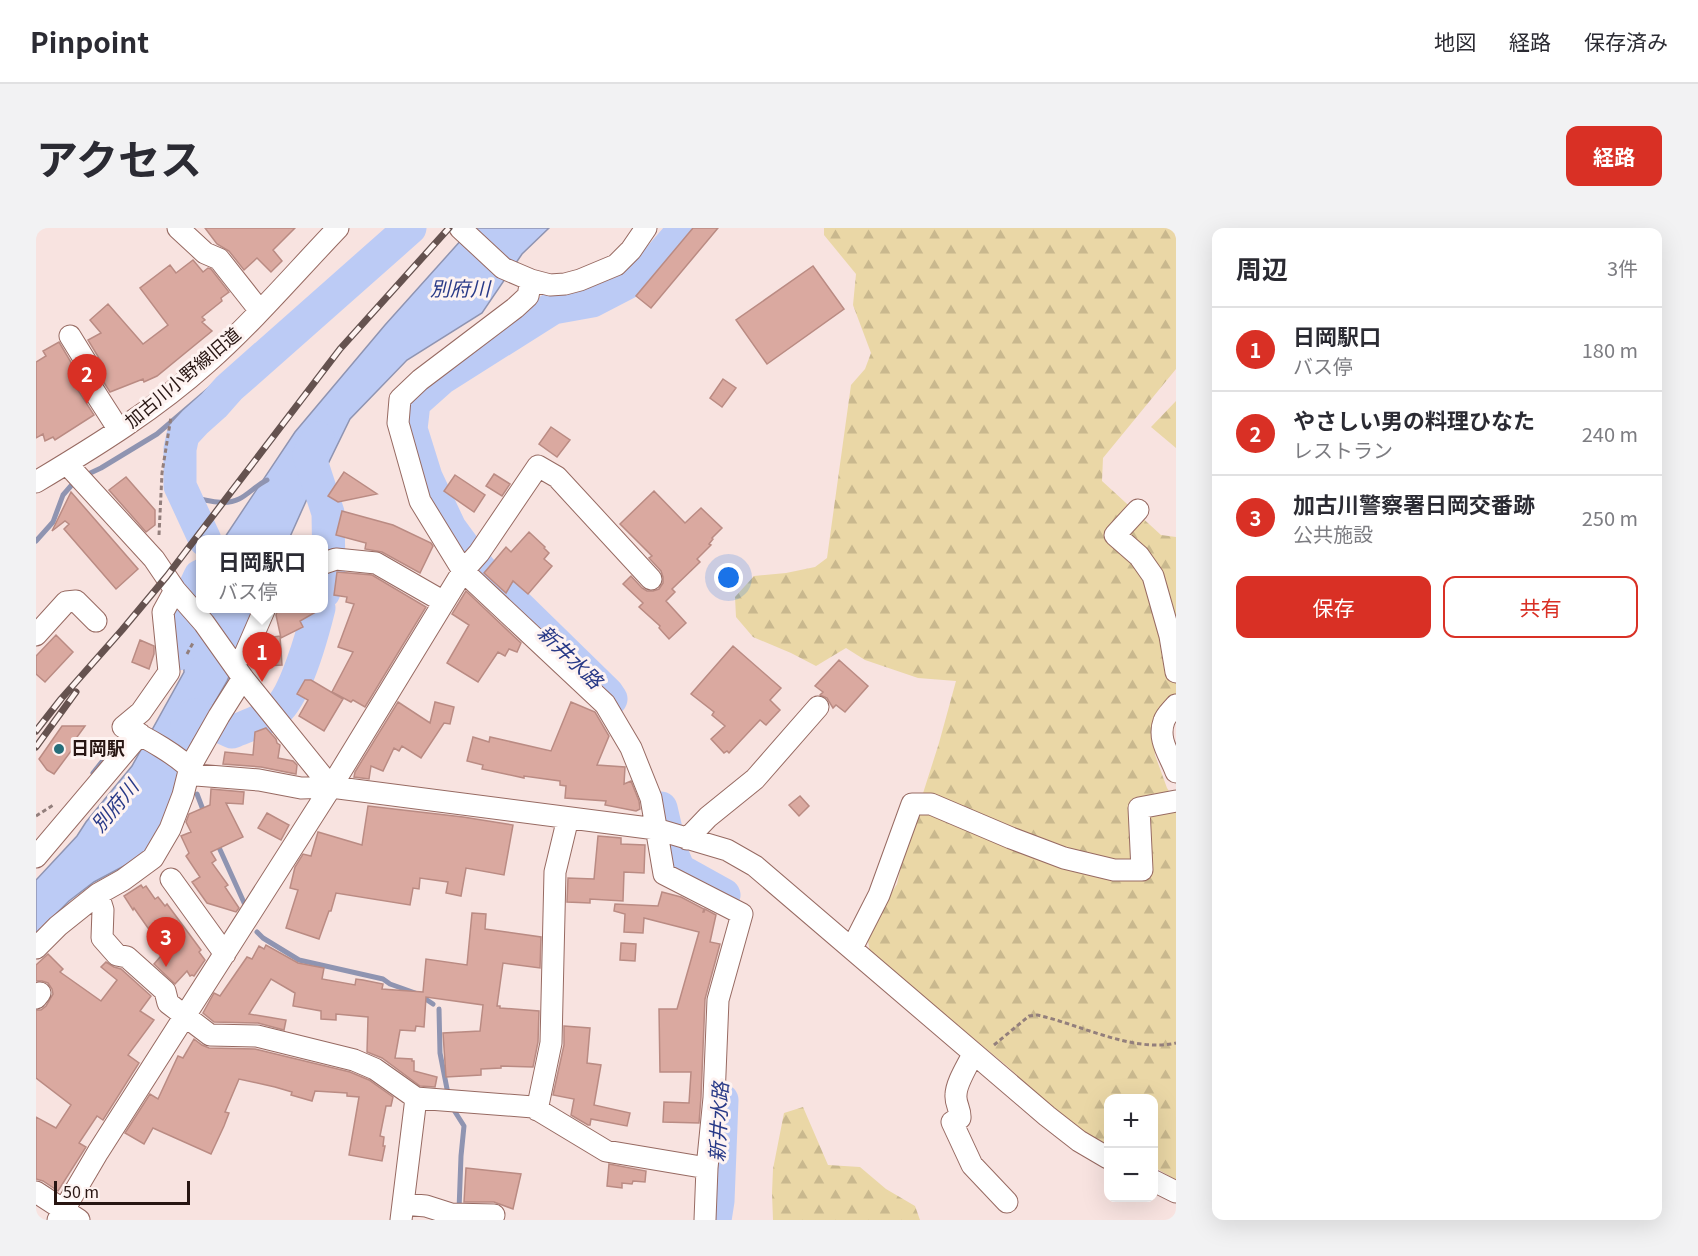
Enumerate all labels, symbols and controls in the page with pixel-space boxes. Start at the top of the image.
text: Pinpoint [30,21,149,61]
text: 地図 [1434,26,1476,56]
text: 経路 [1509,26,1551,56]
text: 保存済み [1584,26,1668,56]
text: アクセス [36,126,202,187]
button: 経路 [1566,126,1662,186]
text: 周辺 [1236,249,1288,286]
text: 3件 [1607,253,1638,282]
water label: 別府川 [430,273,492,302]
text: 日岡駅口 [1293,319,1381,351]
street label: 加古川小野線旧道 [118,320,245,433]
text: 1 [1250,335,1261,364]
text: 180 m [1582,335,1638,364]
text: バス停 [1293,351,1353,380]
pin: 2 [68,354,106,404]
text: やさしい男の料理ひなた [1293,403,1535,435]
text: 2 [1250,419,1261,448]
text: 240 m [1582,419,1638,448]
text: レストラン [1293,435,1393,464]
text: 加古川警察署日岡交番跡 [1293,487,1535,519]
text: 3 [1250,503,1261,532]
text: 250 m [1582,503,1638,532]
text: 公共施設 [1293,519,1373,548]
popup [196,535,328,613]
text: 日岡駅口 [218,544,306,576]
your location [714,563,743,592]
text: バス停 [218,576,278,605]
button: 保存 [1236,576,1431,638]
button: 共有 [1443,576,1638,638]
water label: 新井水路 [532,618,611,696]
pin: 1 [242,632,282,682]
place label: 日岡駅 [71,734,125,760]
marker: 日岡駅 [52,742,66,756]
water label: 別府川 [83,771,146,837]
pin: 3 [146,918,186,967]
water label: 新井水路 [701,1079,734,1163]
map controls [1104,1094,1158,1202]
button: + [1104,1094,1158,1148]
button: − [1104,1148,1158,1202]
scale bar [54,1178,190,1206]
text: 50 m [63,1179,99,1203]

